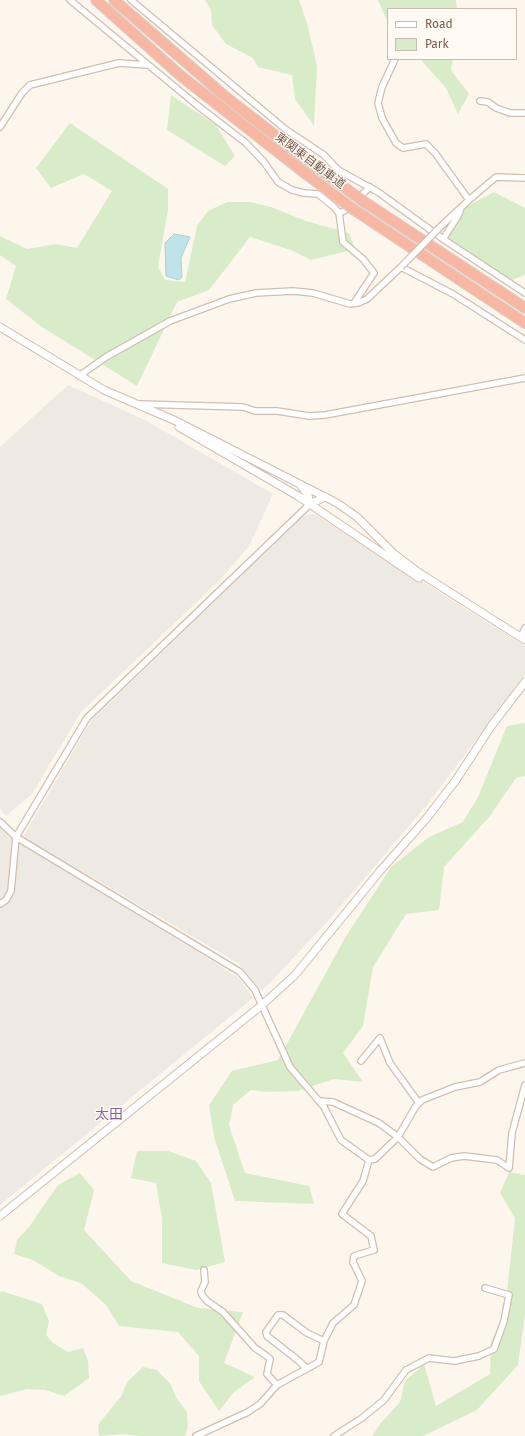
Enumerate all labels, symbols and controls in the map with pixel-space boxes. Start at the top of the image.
legend [387,8,517,60]
text: Road [425,17,453,31]
text: Park [425,37,449,51]
street label: 東関東自動車道 [272,130,348,192]
district label: 太田 [95,1107,123,1123]

